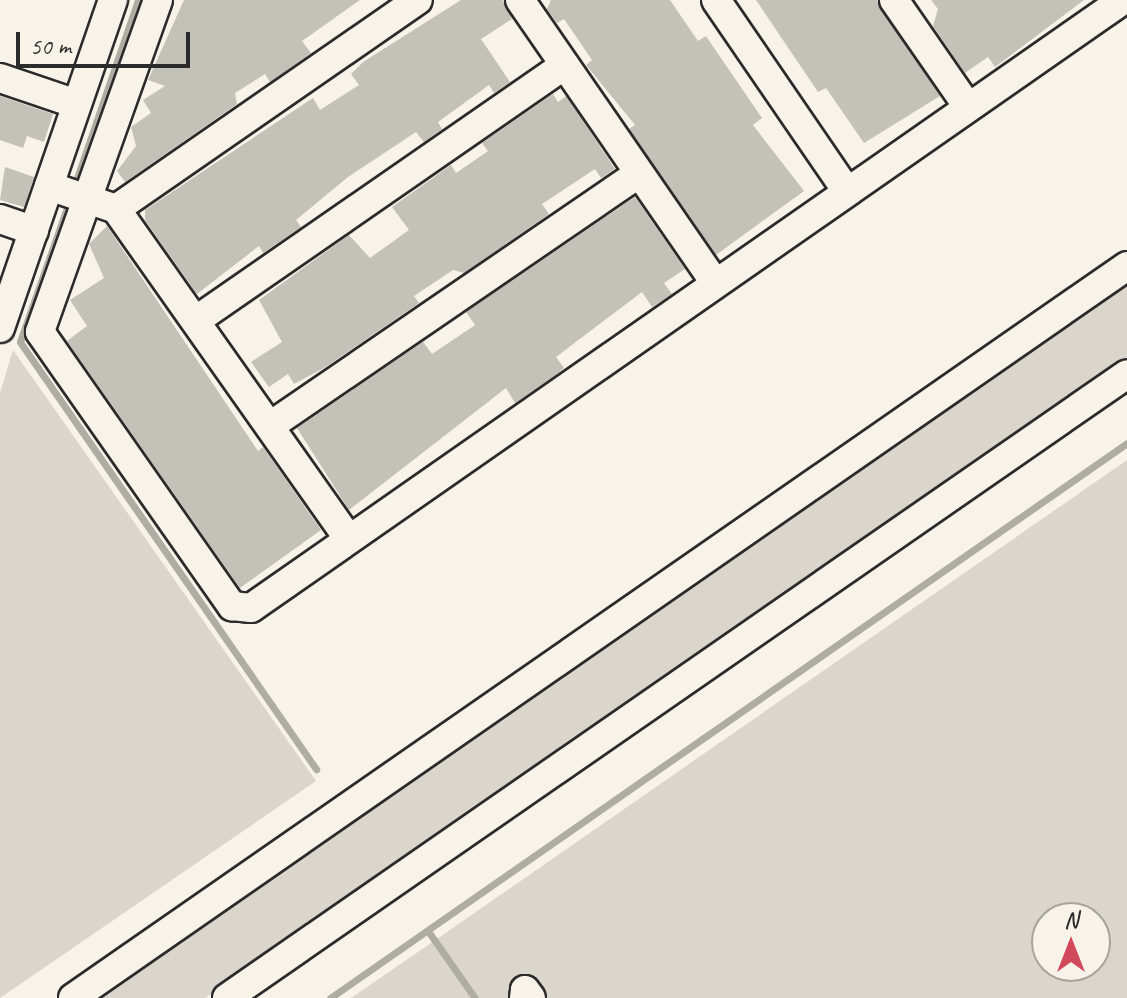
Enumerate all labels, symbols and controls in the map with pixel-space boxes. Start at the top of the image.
scale bar [20,16,194,66]
text: 50 m [30,31,71,61]
north arrow [1031,902,1111,982]
text: N [1064,906,1078,934]

